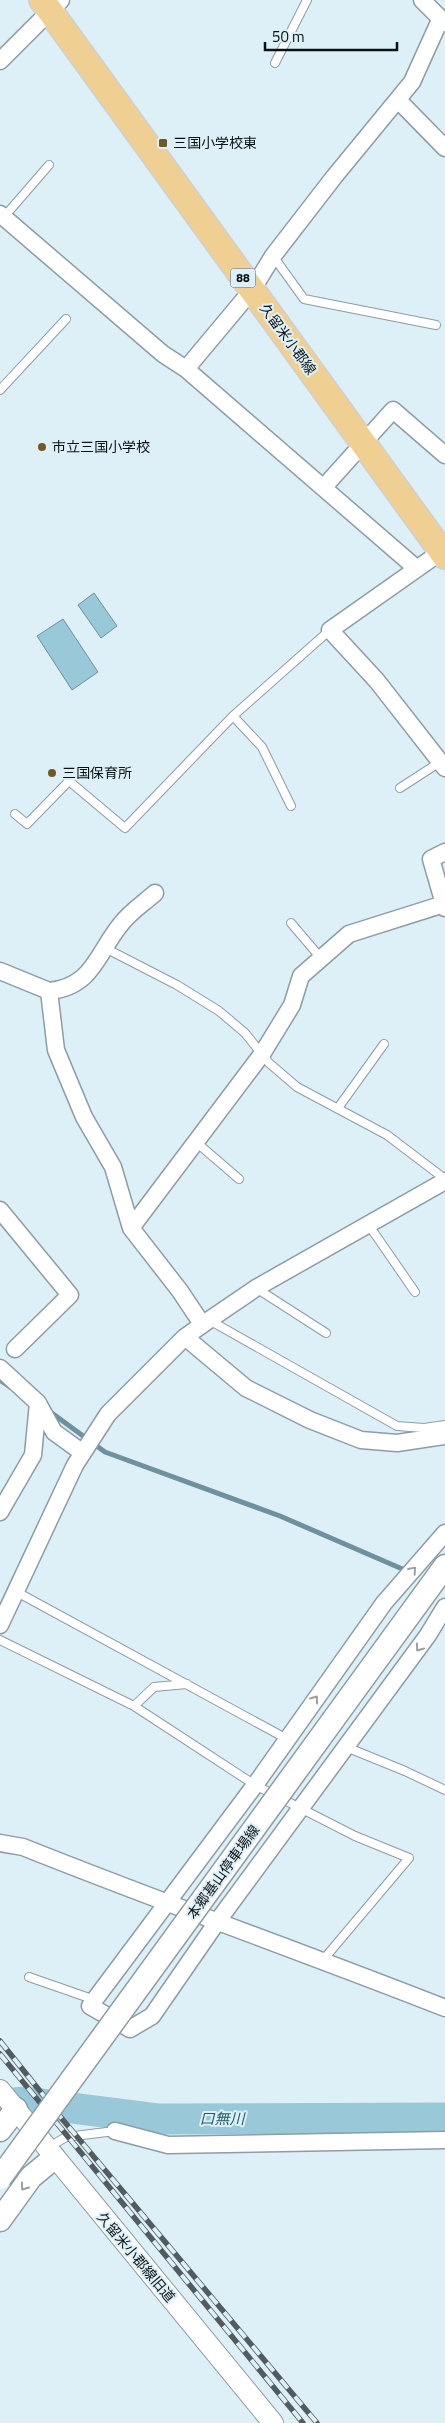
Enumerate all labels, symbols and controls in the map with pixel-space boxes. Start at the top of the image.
scale bar [265,20,398,52]
text: 50 m [272,25,305,48]
place label: 三国小学校東 [173,132,257,153]
marker: 三国小学校東 [157,137,169,149]
road number: 88 [230,268,256,288]
street label: 久留米小郡線 [255,299,322,379]
place label: 市立三国小学校 [52,436,150,457]
marker: 市立三国小学校 [36,441,48,453]
place label: 三国保育所 [62,762,132,783]
marker: 三国保育所 [46,767,58,779]
one-way arrow [407,1566,416,1575]
one-way arrow [416,1642,425,1652]
one-way arrow [309,1695,318,1705]
street label: 本郷基山停車場線 [181,1820,264,1923]
water label: 口無川 [199,2107,246,2130]
one-way arrow [21,2181,30,2190]
street label: 久留米小郡線旧道 [92,2207,180,2306]

